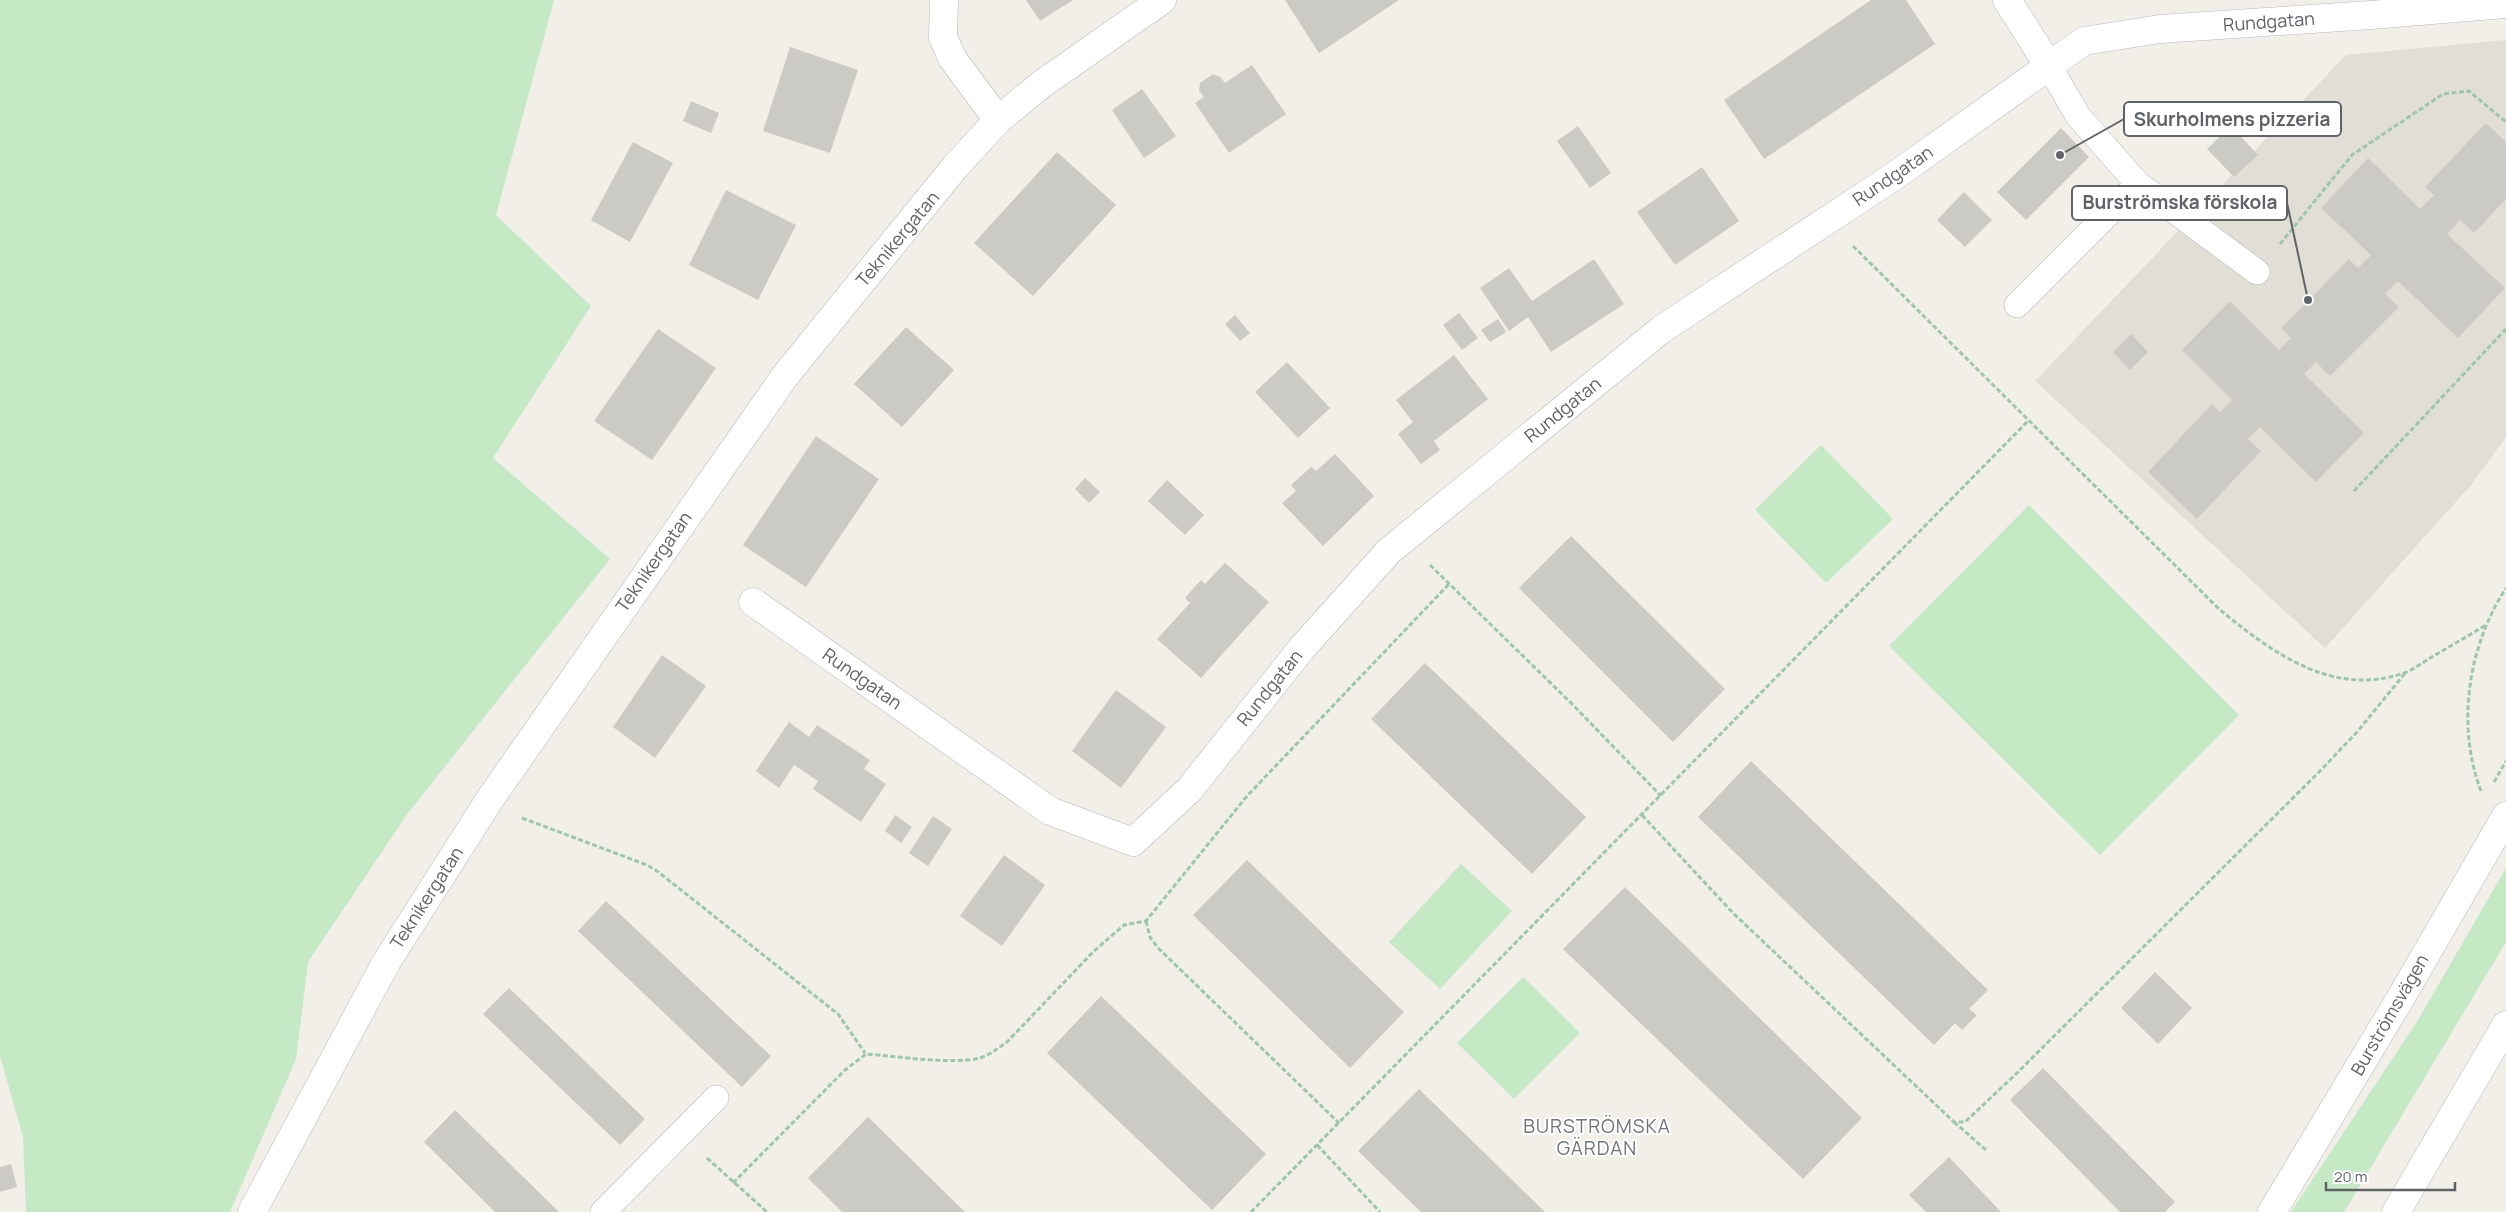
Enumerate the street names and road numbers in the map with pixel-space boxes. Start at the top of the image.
street label: Rundgatan [2222,6,2316,36]
street label: Rundgatan [1848,140,1937,211]
street label: Teknikergatan [850,186,944,291]
street label: Rundgatan [1519,371,1606,447]
street label: Teknikergatan [610,506,697,616]
street label: Rundgatan [818,642,907,714]
street label: Rundgatan [1231,644,1307,731]
street label: Teknikergatan [384,842,468,953]
street label: Burströmsvägen [2345,950,2434,1079]

